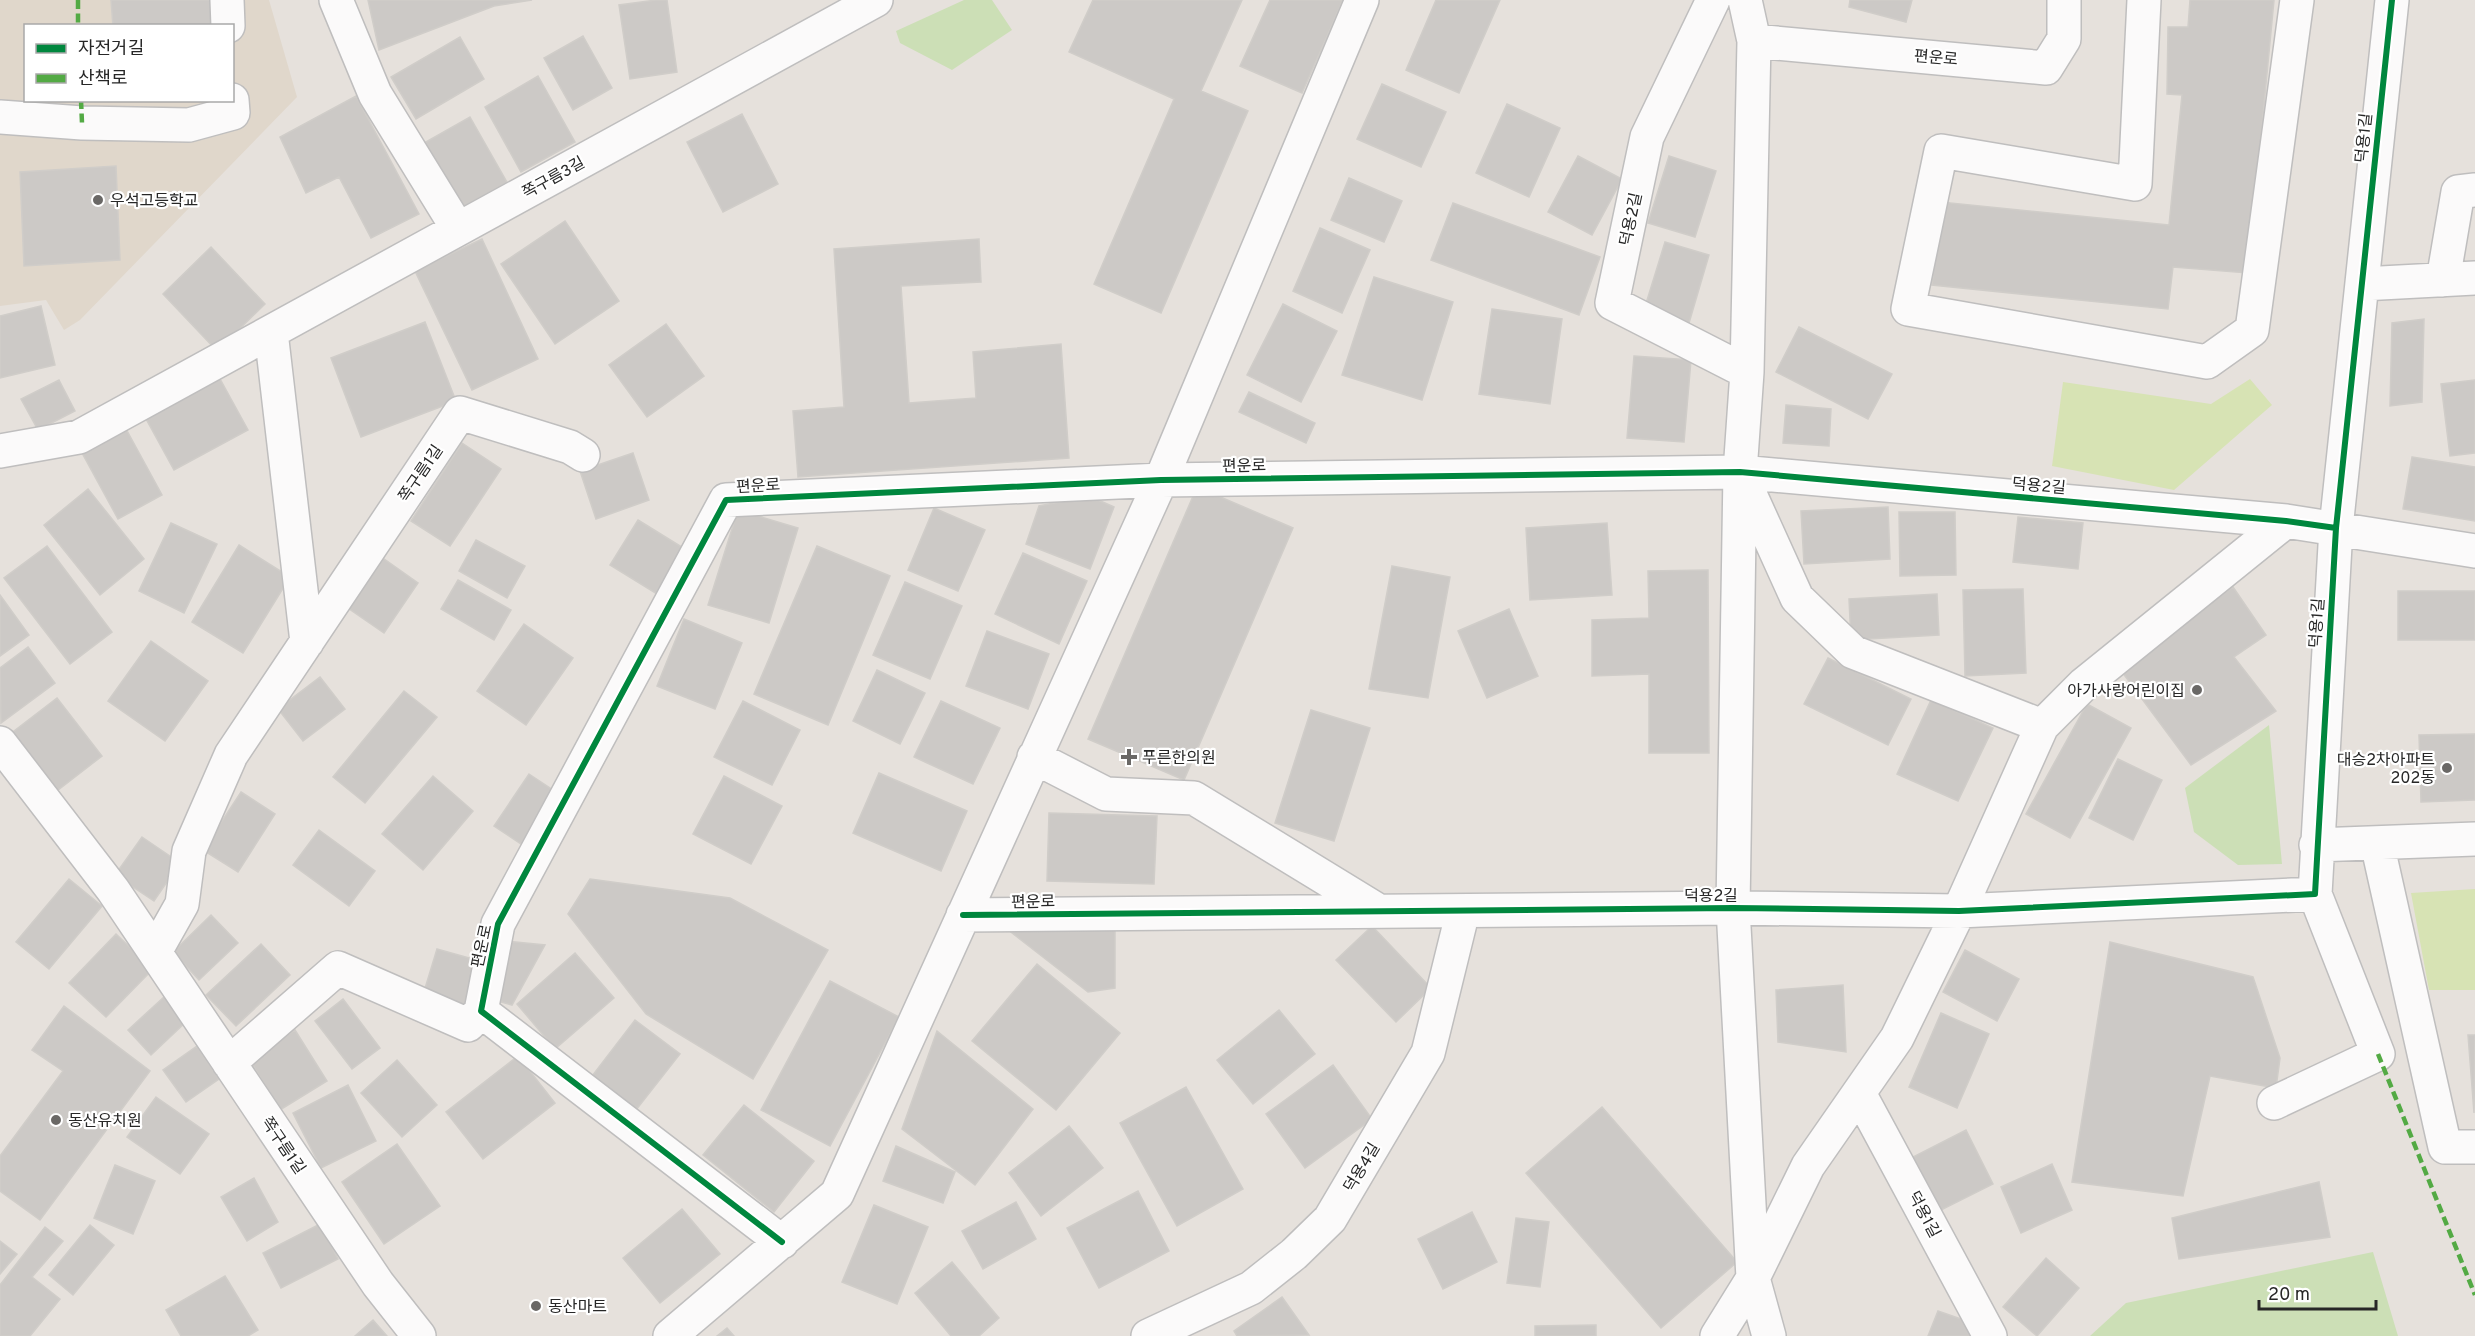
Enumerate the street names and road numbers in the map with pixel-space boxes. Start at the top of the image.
street label: 편운로 [1913,47,1959,71]
street label: 덕용1길 [2352,112,2378,164]
street label: 쪽구름3길 [519,153,589,204]
street label: 덕용2길 [1617,191,1647,248]
street label: 쪽구름1길 [395,442,448,507]
street label: 편운로 [1222,457,1267,477]
street label: 덕용2길 [2011,475,2067,499]
street label: 편운로 [736,476,781,498]
street label: 덕용1길 [2306,597,2330,649]
street label: 덕용2길 [1684,887,1738,907]
street label: 편운로 [1011,893,1056,913]
street label: 편운로 [469,922,497,970]
street label: 쪽구름1길 [256,1114,309,1179]
street label: 덕용4길 [1340,1140,1385,1196]
street label: 덕용1길 [1903,1188,1944,1242]

